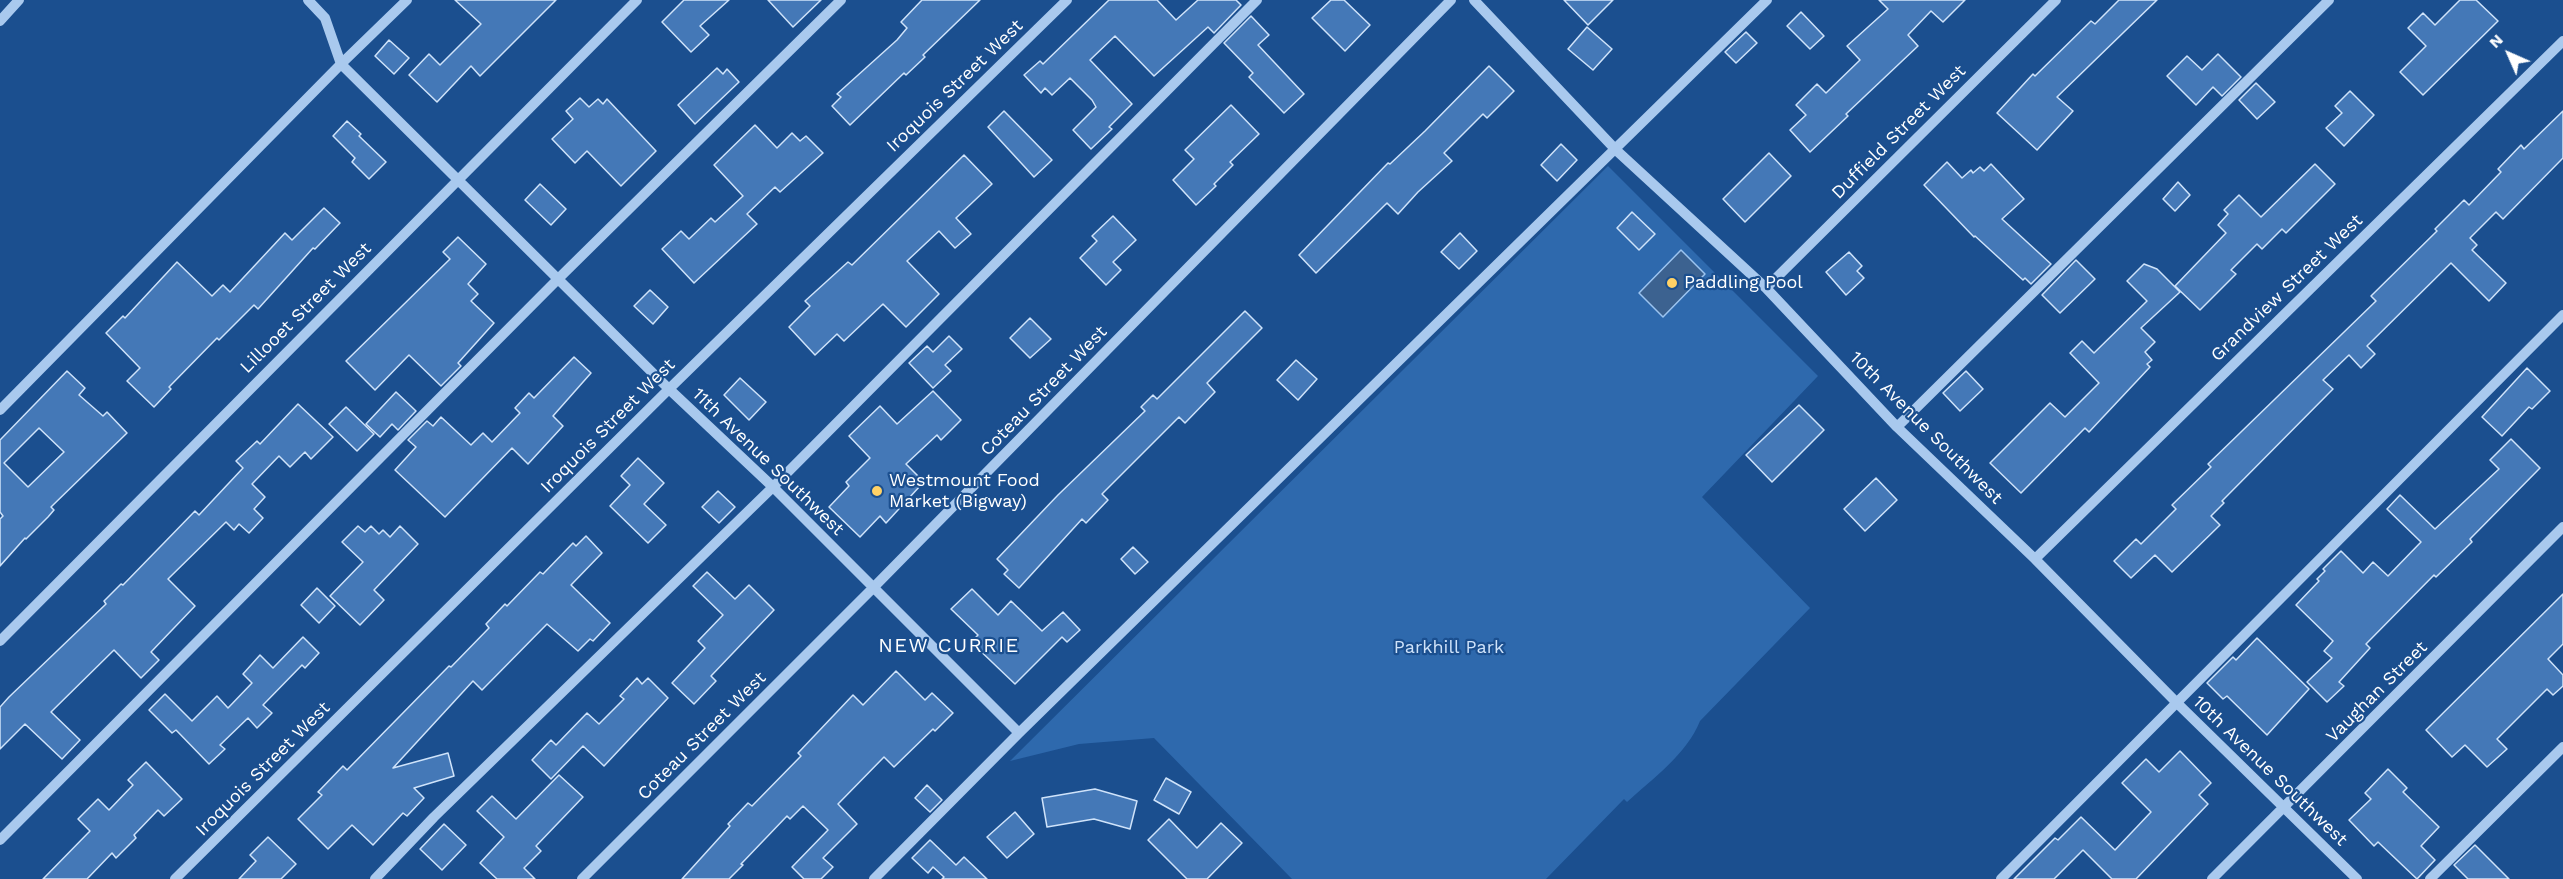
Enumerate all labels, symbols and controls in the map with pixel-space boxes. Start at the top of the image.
street label: Iroquois Street West [882,15,1028,157]
north arrow [2479,24,2539,84]
text: N [2485,30,2507,52]
street label: Duffield Street West [1827,60,1971,204]
street label: Grandview Street West [2207,210,2367,366]
street label: Lillooet Street West [236,238,376,378]
place label: Paddling Pool [1684,272,1803,294]
marker: Paddling Pool [1665,276,1679,290]
street label: Coteau Street West [976,321,1112,461]
street label: 10th Avenue Southwest [1845,347,2007,509]
street label: Iroquois Street West [536,354,680,498]
street label: 11th Avenue Southwest [688,384,848,540]
place label: Westmount Food Market (Bigway) [889,470,1040,512]
marker: Westmount Food Market (Bigway) [870,484,884,498]
district label: NEW CURRIE [878,634,1020,658]
park label: Parkhill Park [1394,637,1504,659]
street label: Vaughan Street [2322,637,2432,747]
street label: Coteau Street West [633,667,771,805]
street label: 10th Avenue Southwest [2188,691,2352,851]
street label: Iroquois Street West [191,697,335,841]

